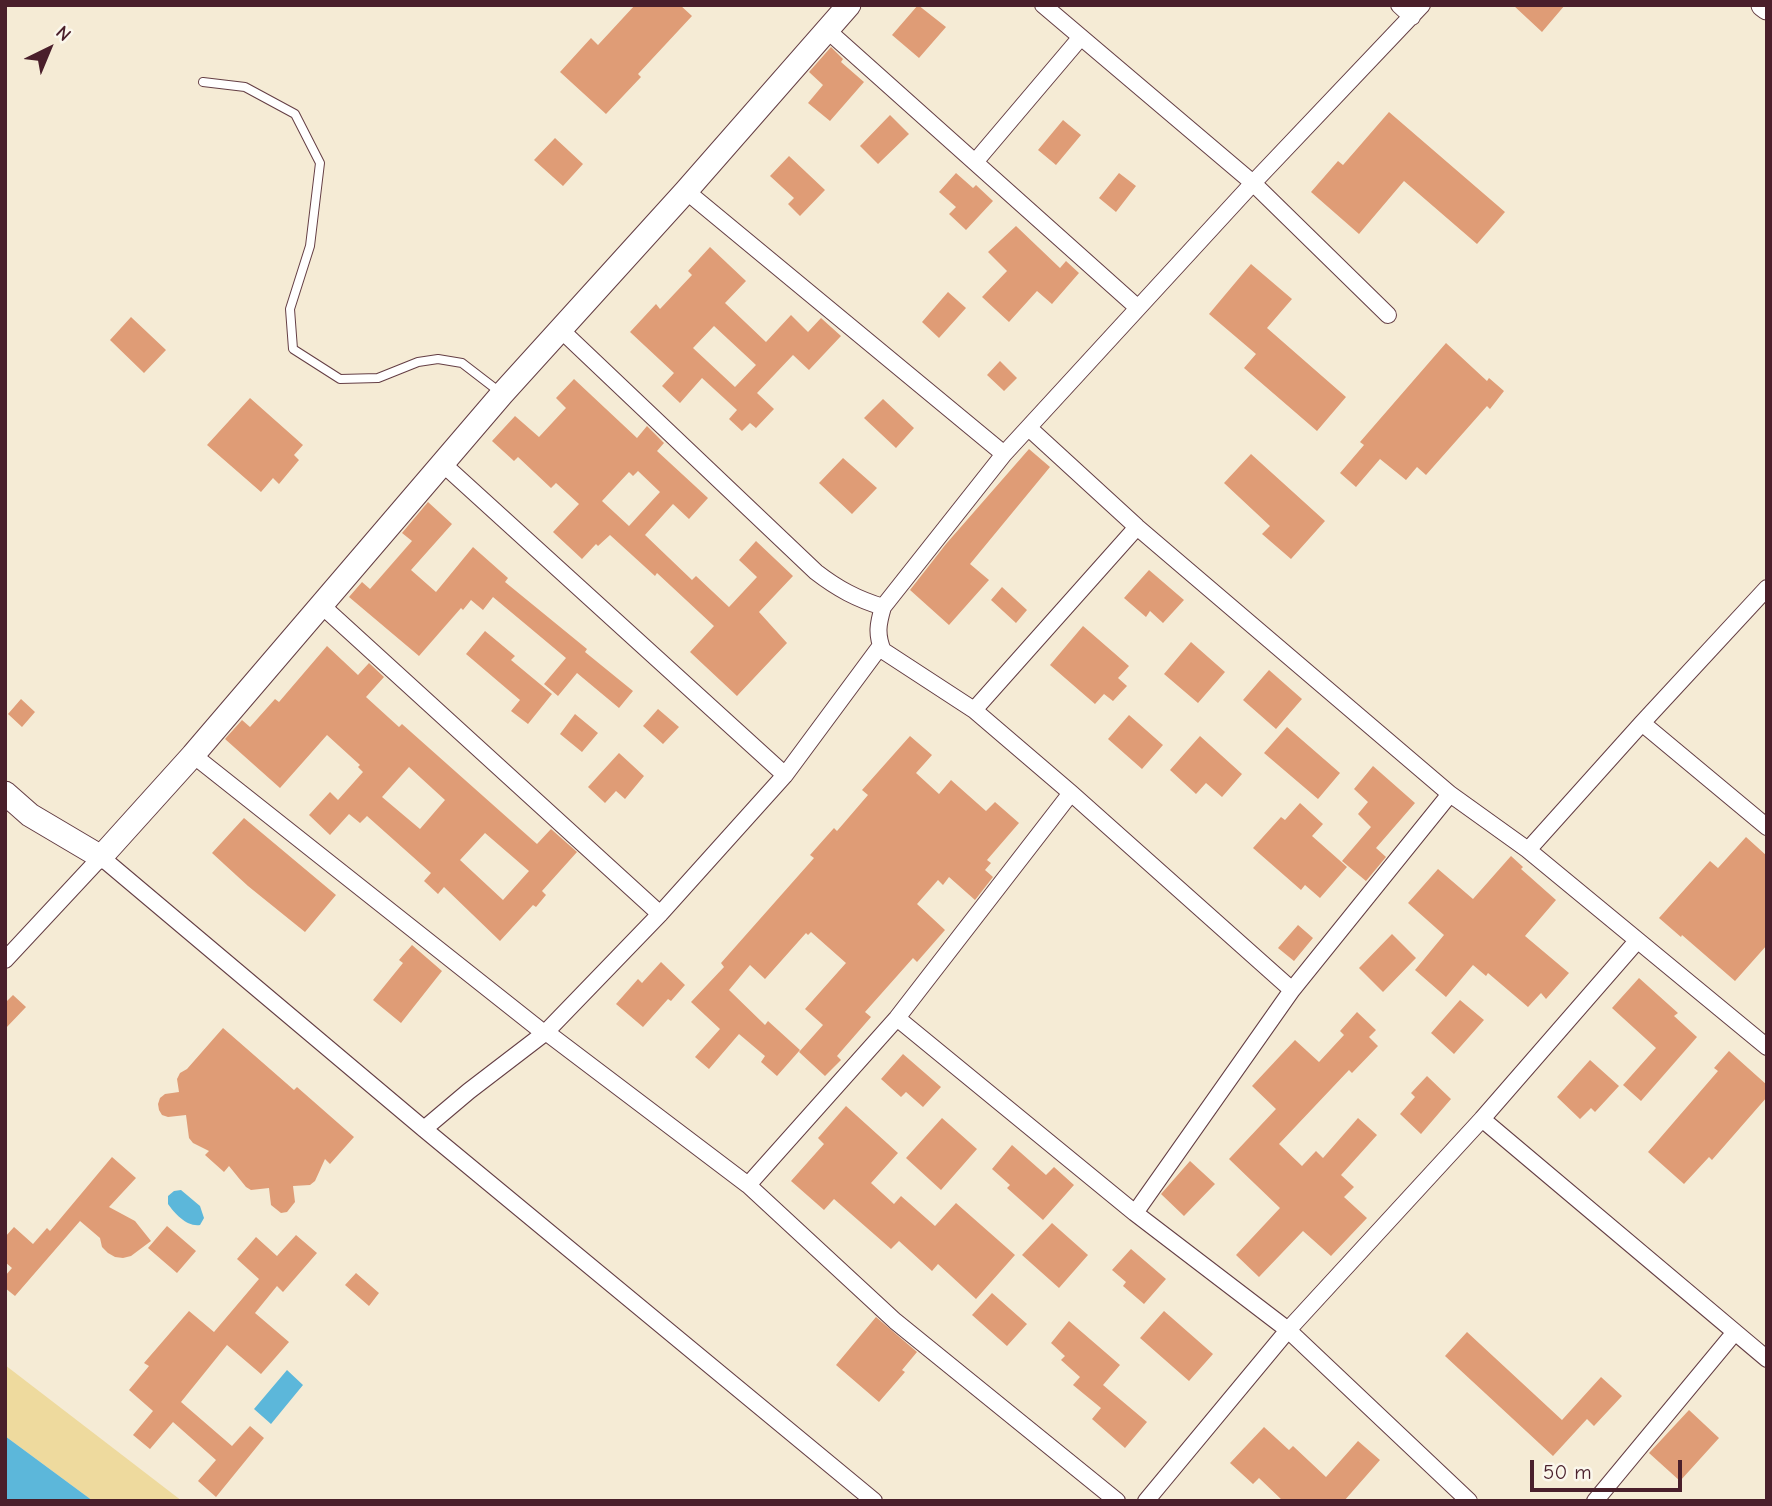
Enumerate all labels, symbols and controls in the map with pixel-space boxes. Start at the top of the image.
north arrow [14,14,84,84]
text: N [51,21,75,46]
scale bar [1534,1446,1686,1490]
text: 50 m [1543,1460,1592,1484]

